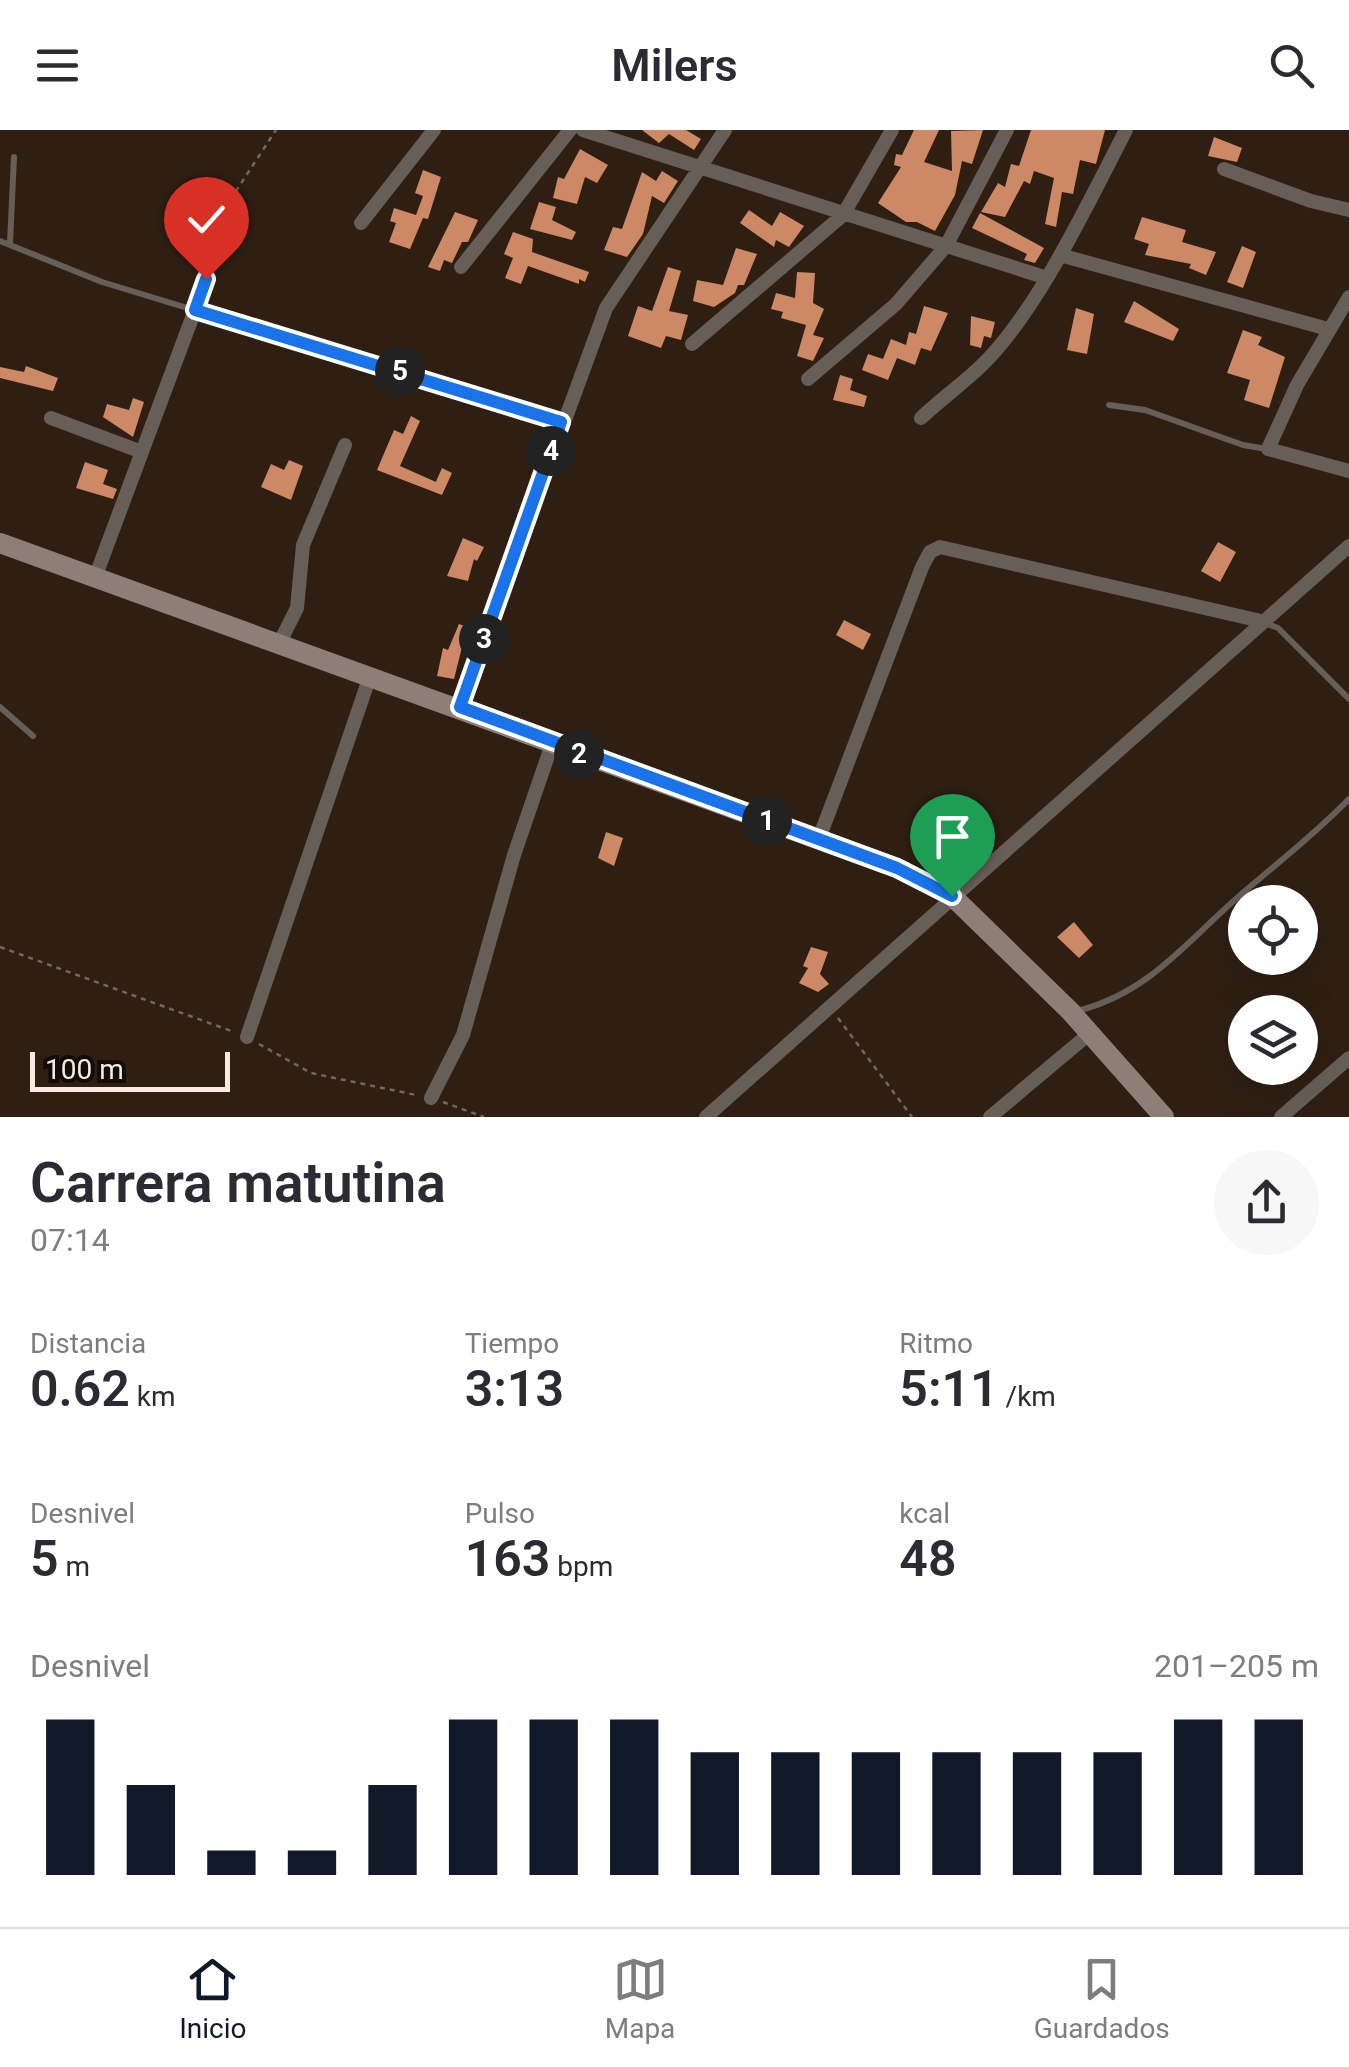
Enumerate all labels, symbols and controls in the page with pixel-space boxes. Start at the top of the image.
icon: menu [30,38,85,93]
icon: search [1264,38,1319,93]
text: Milers [611,39,738,92]
pin [164,177,249,280]
icon: check [179,192,234,247]
pin: 5 [375,346,425,396]
text: 5 [392,354,408,387]
pin: 4 [526,426,576,476]
text: 4 [543,434,559,467]
pin: 3 [459,614,509,664]
text: 3 [476,622,492,655]
pin: 2 [554,729,604,779]
text: 2 [571,737,587,770]
pin [910,794,995,897]
pin: 1 [742,796,792,846]
text: 1 [759,804,775,837]
icon: arrive [925,809,980,864]
map controls [1228,885,1318,1085]
button: locate [1228,885,1318,975]
button: layers [1228,995,1318,1085]
scale bar [30,1047,230,1091]
text: 100 m [45,1053,124,1086]
button: share [1214,1150,1319,1255]
text: Carrera matutina [30,1151,446,1215]
text: 07:14 [30,1221,110,1259]
text: Distancia [30,1327,146,1360]
text: Tiempo [465,1327,559,1360]
text: Ritmo [899,1327,973,1360]
text: 0.62 [30,1360,130,1418]
text: 3:13 [465,1360,564,1418]
text: 5:11 [899,1360,999,1418]
text: km [130,1380,176,1413]
text: /km [999,1380,1056,1413]
text: Desnivel [30,1497,135,1530]
text: Pulso [465,1497,535,1530]
text: kcal [899,1497,950,1530]
text: 5 [30,1530,59,1588]
text: 163 [465,1530,550,1588]
text: 48 [899,1530,956,1588]
text: m [59,1550,90,1583]
text: bpm [550,1550,613,1583]
text: Desnivel [30,1647,150,1685]
text: 201–205 m [1154,1647,1319,1685]
tab: Inicio [179,1952,246,2045]
tab: Mapa [605,1952,675,2045]
tab: Guardados [1034,1952,1170,2045]

